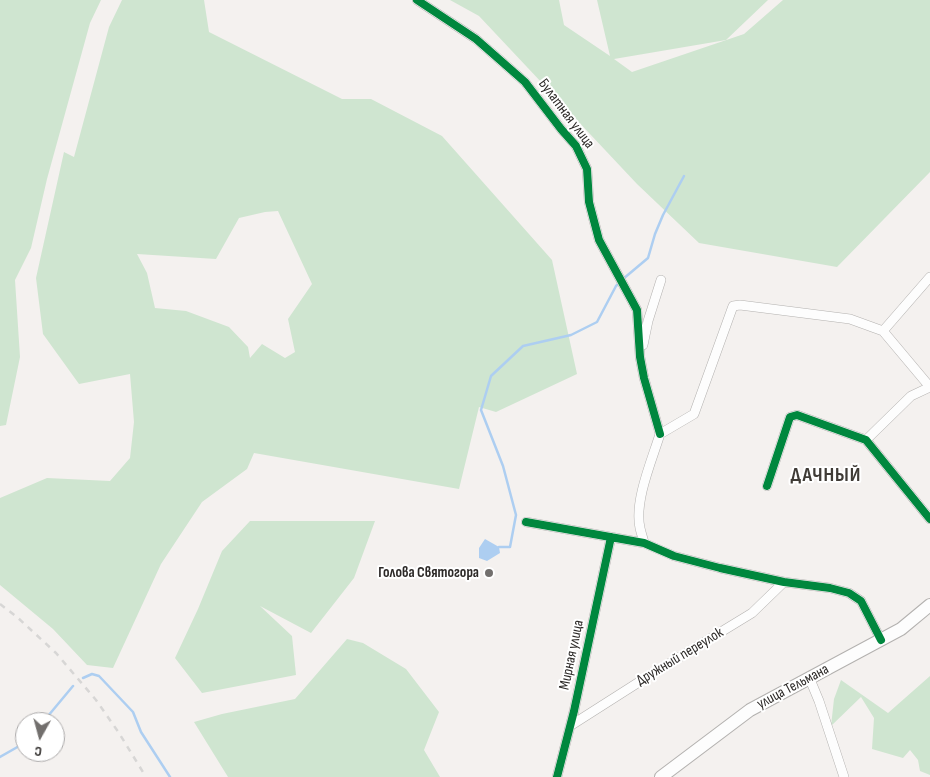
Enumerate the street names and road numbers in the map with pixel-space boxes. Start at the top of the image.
street label: Булатная улица [534,76,598,152]
street label: Мирная улица [556,618,588,692]
street label: Дружный переулок [633,624,727,690]
street label: улица Тельмана [754,661,832,713]

